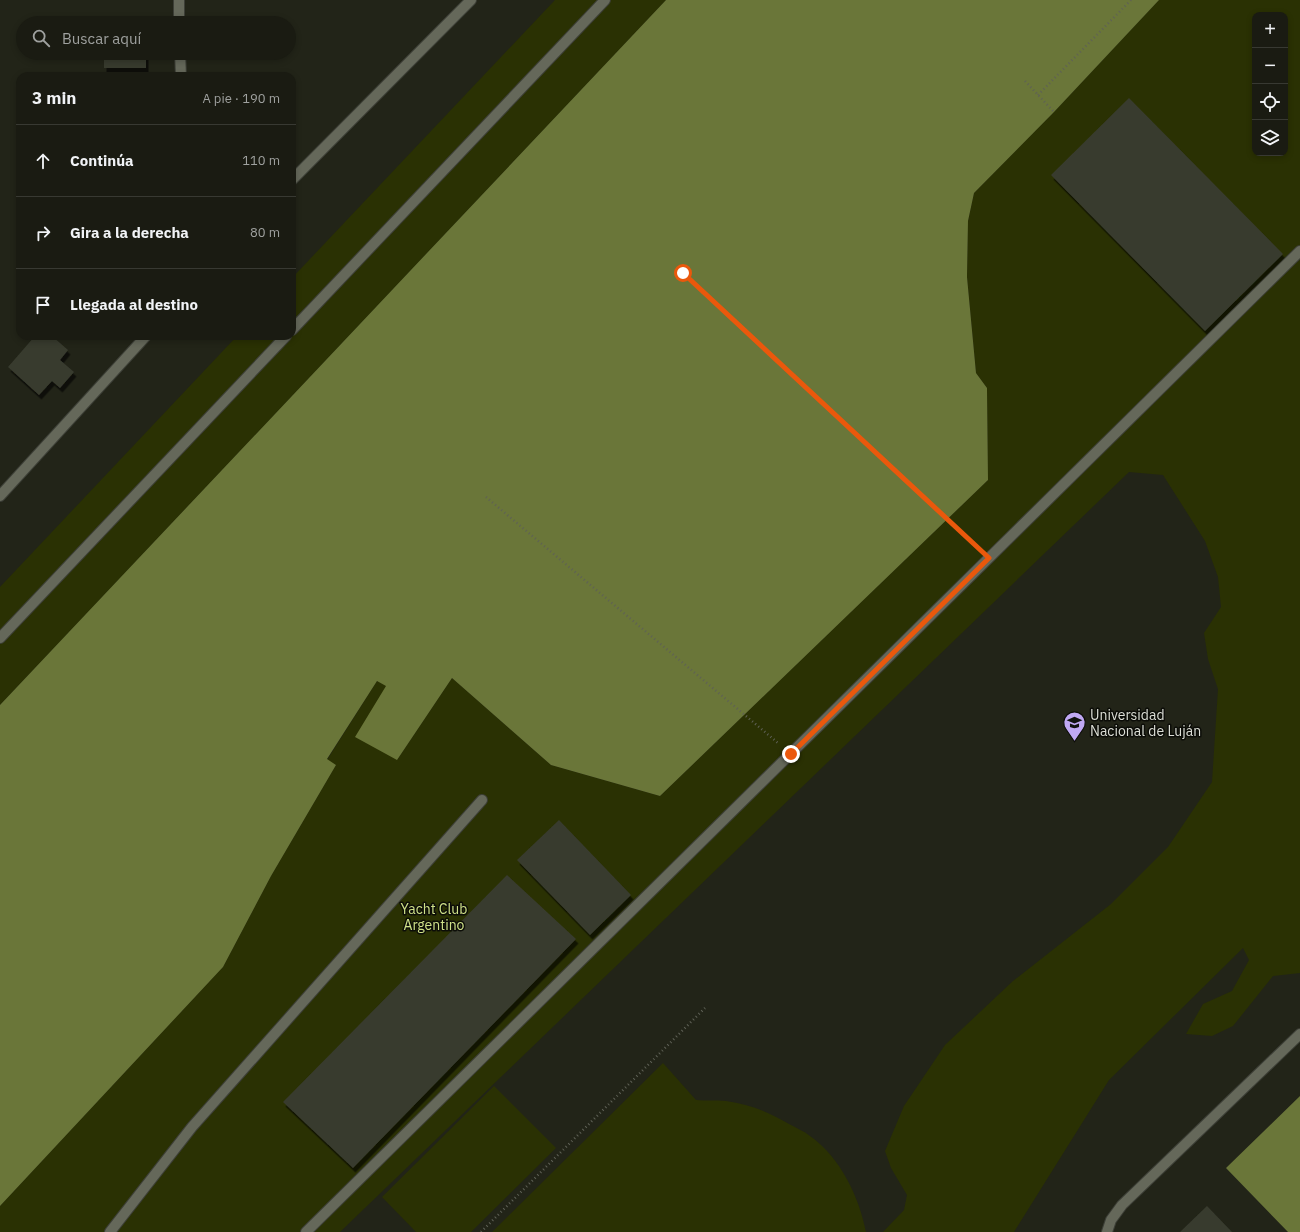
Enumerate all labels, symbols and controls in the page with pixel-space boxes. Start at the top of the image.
map controls [1252,12,1288,156]
button: + [1252,12,1288,48]
search box [16,16,296,60]
icon: search [30,27,52,49]
text: Buscar aquí [62,29,141,48]
button: − [1252,48,1288,84]
button: locate [1252,84,1288,120]
text: 3 min [32,87,76,109]
text: A pie · 190 m [202,90,280,107]
button: layers [1252,120,1288,156]
icon: ahead [32,150,54,172]
text: Continúa [70,151,134,170]
text: 110 m [242,152,280,169]
icon: right [32,222,54,244]
text: Gira a la derecha [70,223,189,242]
text: 80 m [250,224,280,241]
route start [674,264,692,282]
icon: arrive [32,294,54,316]
text: Llegada al destino [70,295,198,314]
place label: Universidad Nacional de Luján [1090,706,1201,740]
school or university icon: Universidad Nacional de Luján [1061,710,1087,743]
route end [782,745,800,763]
park label: Yacht Club Argentino [401,900,467,934]

